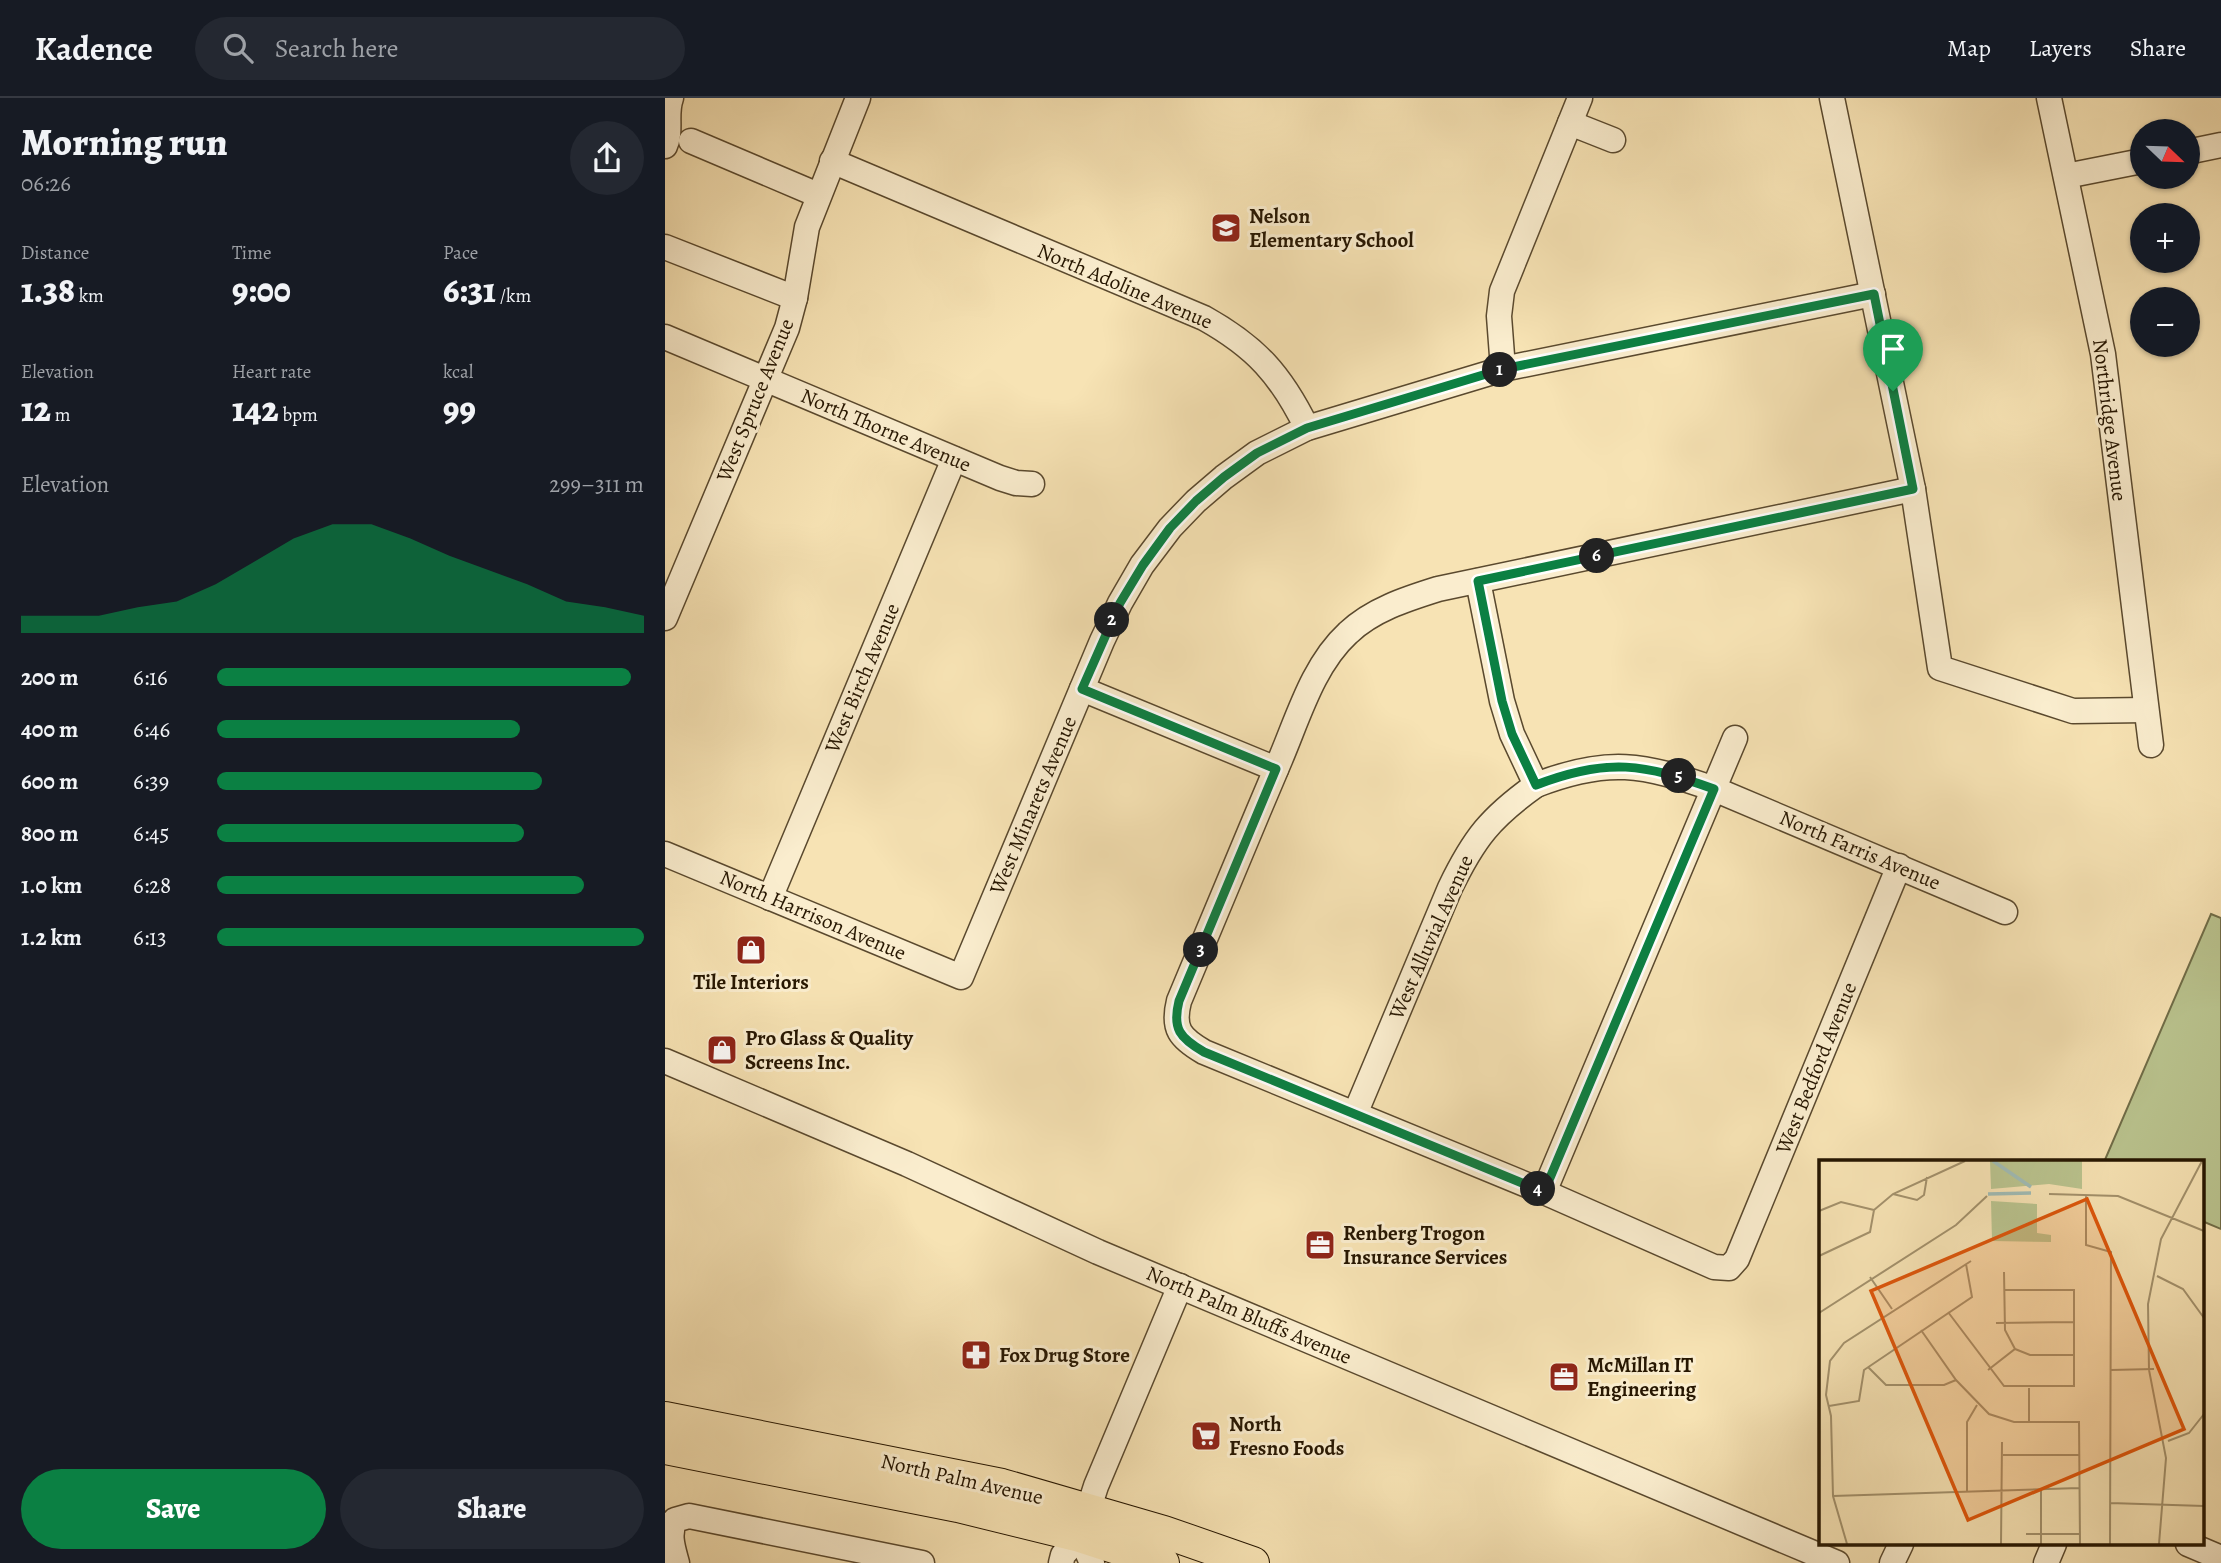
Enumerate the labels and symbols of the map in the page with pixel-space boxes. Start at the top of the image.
north arrow [2130,119,2200,189]
place label: Nelson Elementary School [1249,202,1414,254]
school or university icon: Nelson Elementary School [1209,211,1243,245]
street label: North Adoline Avenue [1033,236,1217,336]
street label: West Spruce Avenue [709,314,800,486]
pin [1863,319,1923,391]
street label: Northridge Avenue [2086,337,2134,503]
pin: 1 [1483,352,1517,388]
street label: North Thorne Avenue [797,381,975,479]
pin: 6 [1579,538,1615,574]
street label: West Birch Avenue [817,599,906,758]
pin: 2 [1095,602,1129,638]
street label: West Minarets Avenue [982,712,1083,899]
pin: 5 [1661,758,1697,794]
street label: North Farris Avenue [1775,803,1945,897]
street label: West Alluvial Avenue [1382,850,1480,1025]
street label: North Harrison Avenue [716,863,910,967]
pin: 3 [1183,932,1219,968]
shop icon: Tile Interiors [734,933,768,967]
place label: Tile Interiors [693,968,809,996]
street label: West Bedford Avenue [1768,978,1863,1159]
place label: Pro Glass & Quality Screens Inc. [745,1024,914,1076]
shop icon: Pro Glass & Quality Screens Inc. [705,1033,739,1067]
inset map [1819,1160,2203,1546]
pin: 4 [1521,1172,1555,1206]
place label: Renberg Trogon Insurance Services [1343,1219,1507,1271]
office icon: Renberg Trogon Insurance Services [1303,1228,1337,1262]
street label: North Palm Bluffs Avenue [1142,1259,1356,1371]
pharmacy icon: Fox Drug Store [959,1338,993,1372]
place label: Fox Drug Store [999,1341,1130,1369]
place label: McMillan IT Engineering [1587,1351,1696,1403]
office icon: McMillan IT Engineering [1547,1360,1581,1394]
place label: North Fresno Foods [1229,1410,1344,1462]
supermarket icon: North Fresno Foods [1189,1419,1223,1453]
street label: North Palm Avenue [878,1447,1046,1511]

